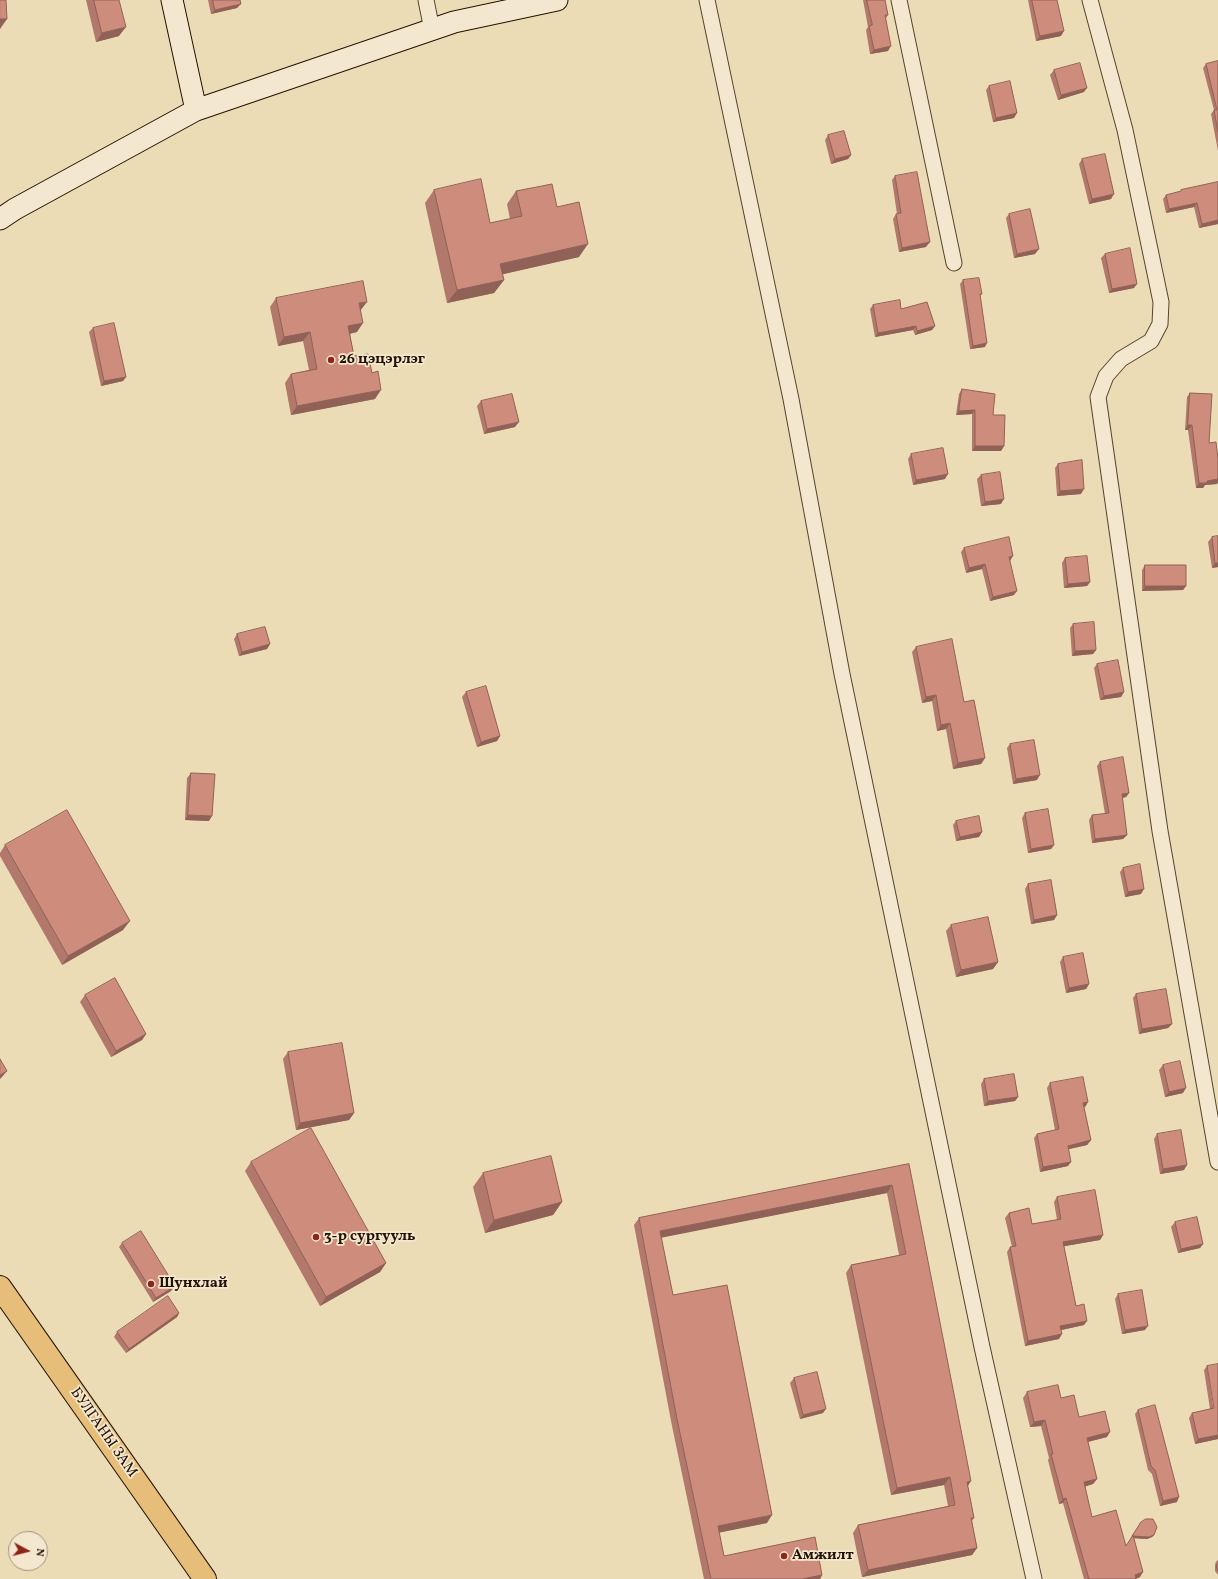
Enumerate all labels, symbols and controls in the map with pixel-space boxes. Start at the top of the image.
place label: 26 цэцэрлэг [339,351,425,369]
marker: 26 цэцэрлэг [326,355,336,365]
place label: 3-р сургууль [324,1228,416,1246]
marker: 3-р сургууль [311,1232,321,1242]
place label: Шунхлай [159,1275,228,1293]
marker: Шунхлай [146,1279,156,1289]
street label: БУЛГАНЫ ЗАМ [66,1385,140,1481]
north arrow [8,1531,48,1571]
place label: Амжилт [792,1547,854,1565]
text: N [31,1548,47,1557]
marker: Амжилт [779,1551,789,1561]

